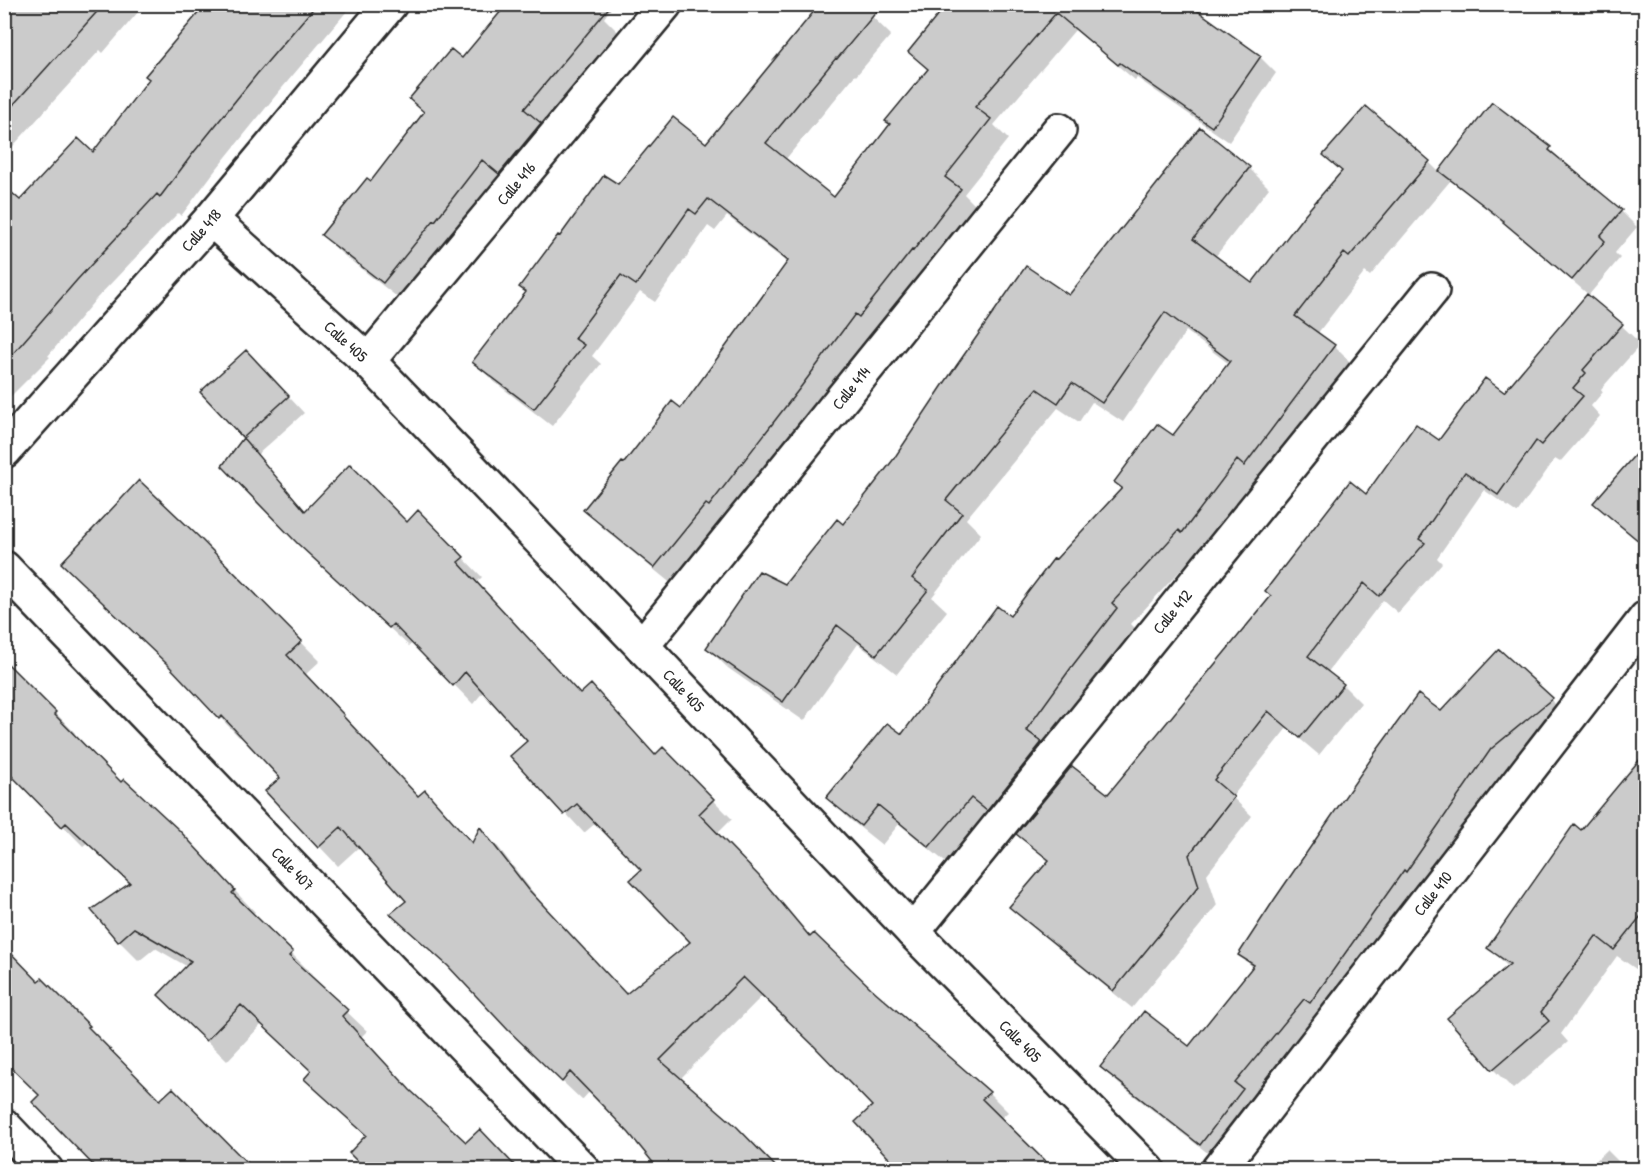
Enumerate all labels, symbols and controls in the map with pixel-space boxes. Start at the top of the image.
street label: Calle 416 [491,157,540,210]
street label: Calle 418 [176,204,226,256]
street label: Calle 405 [319,315,373,367]
street label: Calle 414 [826,361,875,414]
street label: Calle 412 [1147,584,1197,638]
street label: Calle 405 [658,664,710,717]
street label: Calle 407 [267,842,319,895]
street label: Calle 410 [1408,866,1457,920]
street label: Calle 405 [994,1015,1047,1067]

